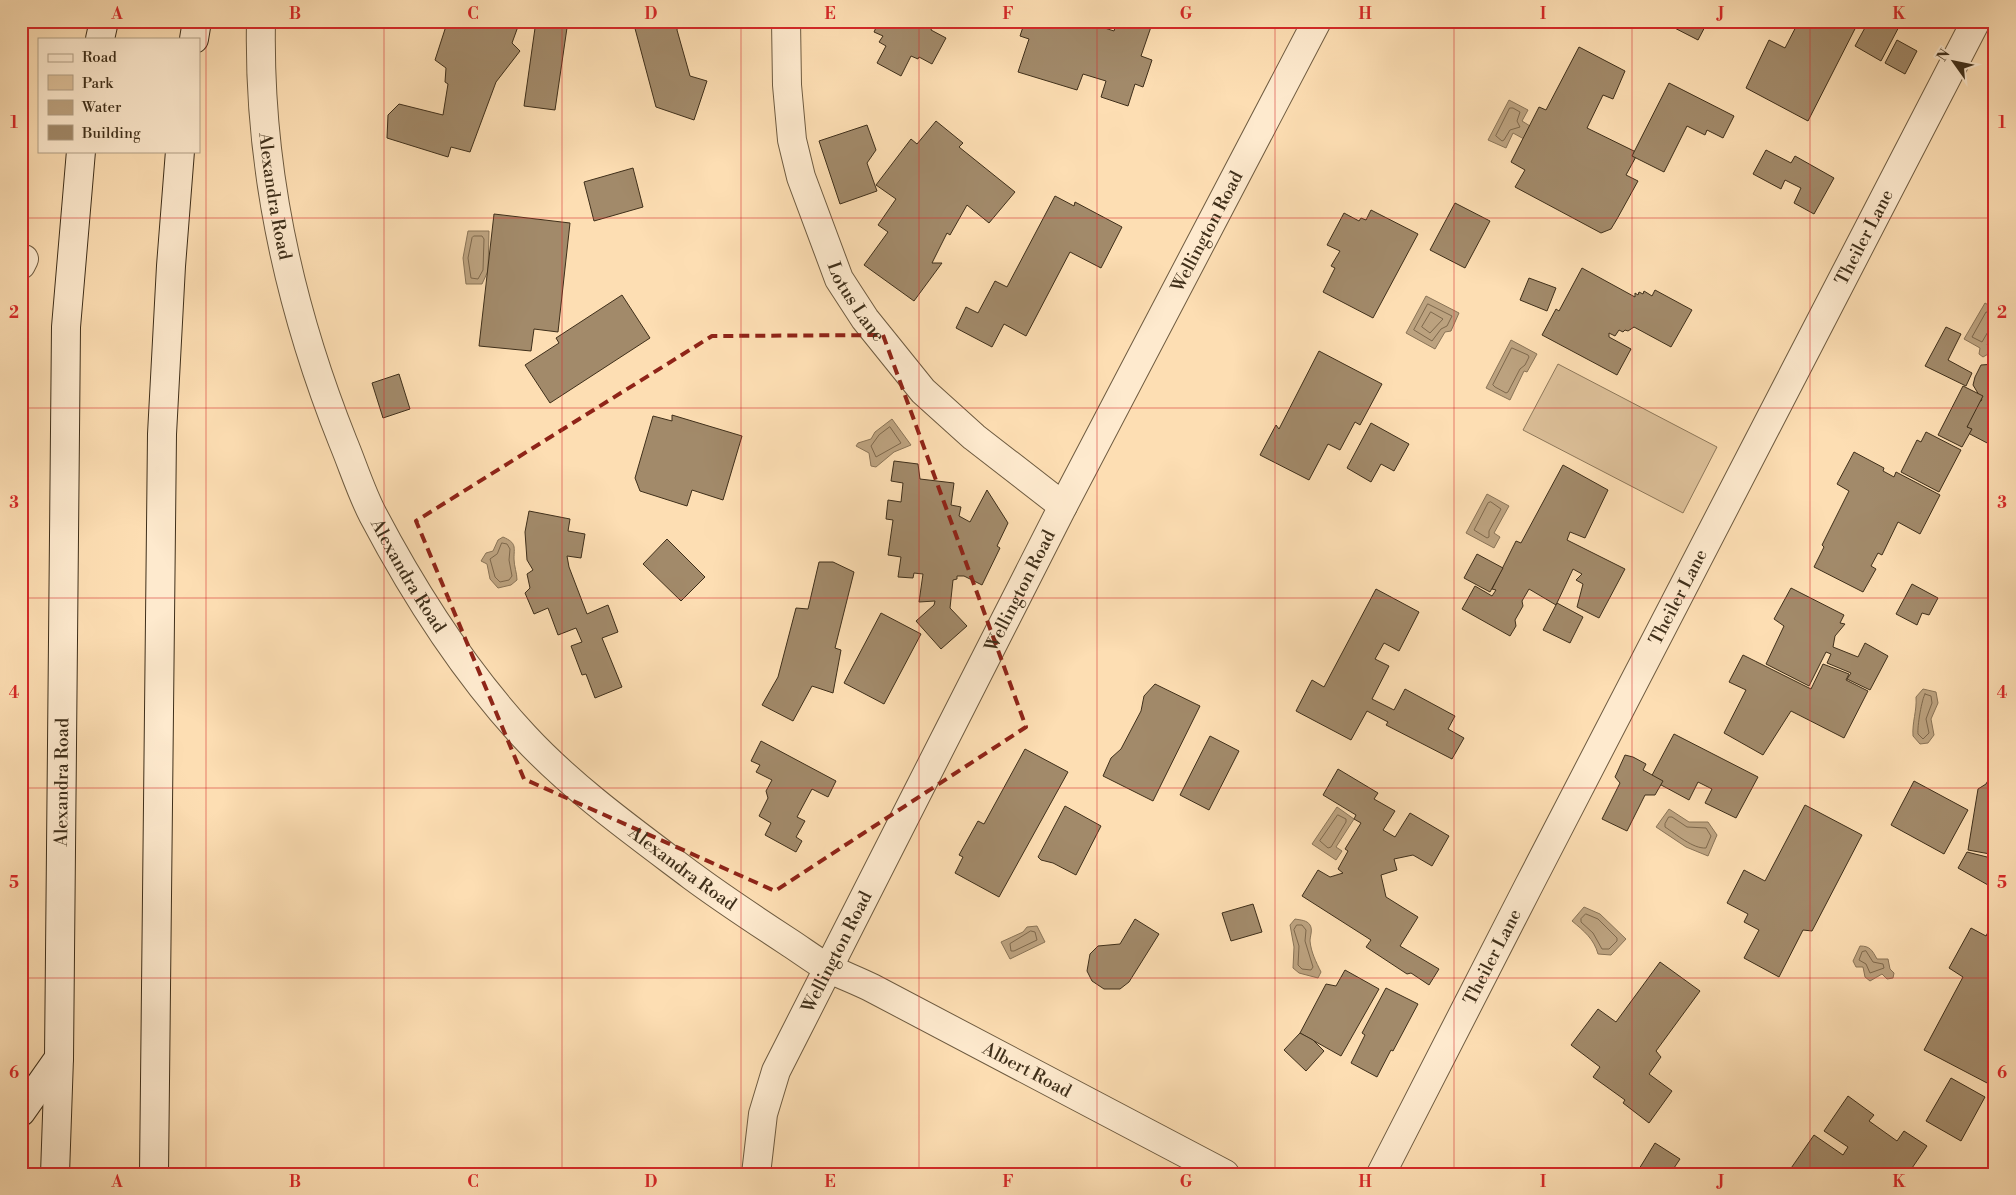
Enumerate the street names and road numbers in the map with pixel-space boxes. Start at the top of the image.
street label: Alexandra Road [253,130,297,263]
street label: Wellington Road [1166,167,1249,297]
street label: Theiler Lane [1830,186,1899,289]
street label: Lotus Lane [822,259,890,346]
street label: Alexandra Road [365,514,451,638]
street label: Wellington Road [979,526,1061,657]
street label: Theiler Lane [1644,545,1713,649]
street label: Alexandra Road [50,717,74,847]
street label: Alexandra Road [623,821,741,916]
street label: Wellington Road [796,887,878,1018]
street label: Theiler Lane [1459,905,1527,1009]
street label: Albert Road [978,1037,1076,1103]

